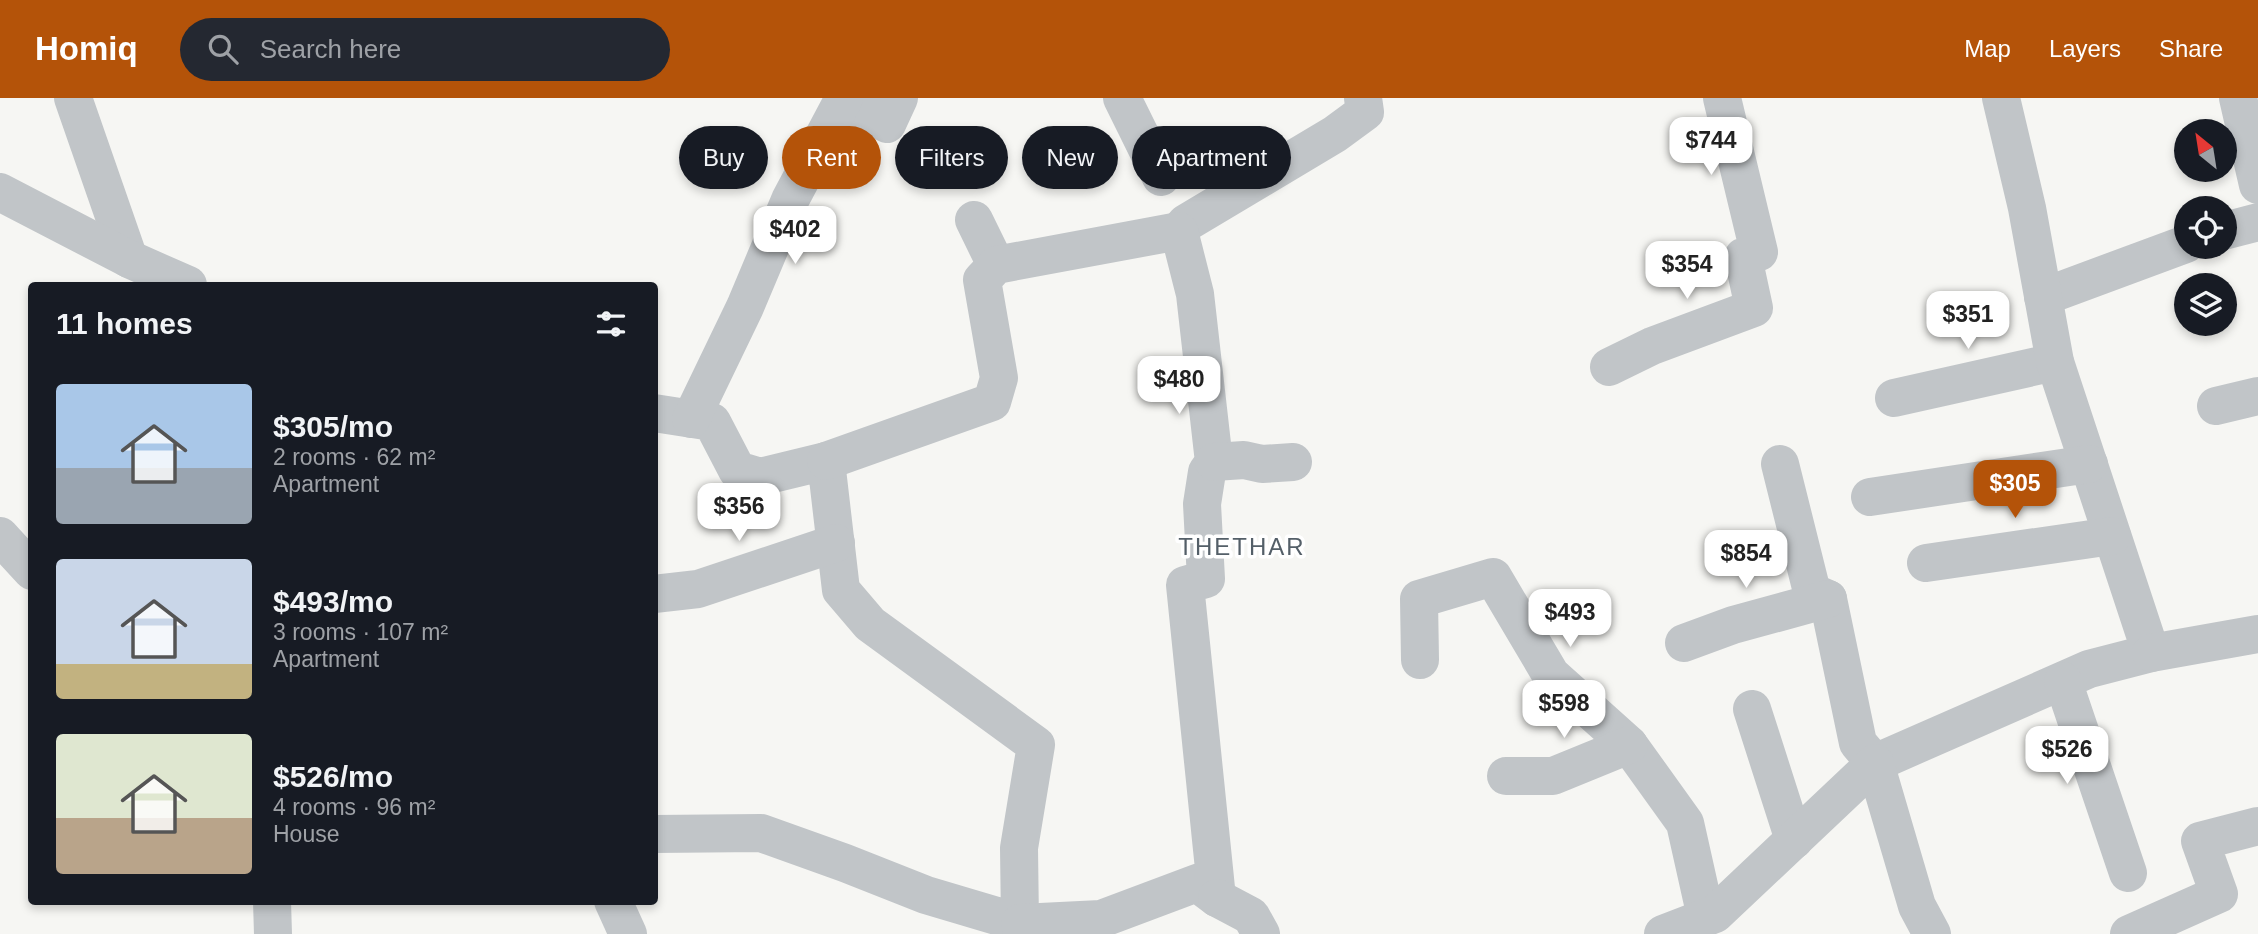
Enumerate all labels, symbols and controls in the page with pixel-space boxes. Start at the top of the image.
search box [180,18,670,81]
text: Homiq [35,30,138,67]
icon: search [204,30,242,68]
text: Search here [260,34,401,64]
text: Map [1964,35,2011,62]
text: Layers [2049,35,2121,62]
text: Share [2159,35,2223,62]
pin: $744 [1670,118,1752,177]
north arrow [2174,119,2236,182]
map controls [2174,119,2237,336]
chip: Buy [679,126,768,189]
chip: Rent [782,126,881,189]
chip: Filters [895,126,1008,189]
chip: New [1022,126,1118,189]
chip: Apartment [1132,126,1291,189]
text: $744 [1685,127,1737,153]
button: locate [2174,196,2237,259]
pin: $402 [754,206,836,266]
text: $402 [769,216,821,242]
pin: $354 [1646,242,1728,301]
text: $354 [1661,251,1713,277]
button: layers [2174,273,2237,336]
pin: $351 [1927,292,2009,351]
text: $351 [1942,301,1994,327]
icon: filters [592,305,630,343]
text: 11 homes [56,307,193,340]
pin: $480 [1138,356,1220,416]
text: $480 [1153,366,1205,392]
text: $305/mo [273,410,393,443]
icon: home [112,412,196,496]
text: 2 rooms · 62 m² [273,444,435,470]
pin: $305 [1974,460,2056,520]
text: $305 [1989,470,2041,496]
text: Apartment [273,471,379,497]
pin: $356 [698,484,780,543]
text: $356 [713,493,765,519]
pin: $854 [1705,531,1787,590]
district label: THETHAR [1178,533,1306,560]
text: $854 [1720,540,1772,566]
text: $493/mo [273,585,393,618]
icon: home [112,587,196,671]
pin: $493 [1529,589,1611,649]
text: $493 [1544,599,1596,625]
text: 3 rooms · 107 m² [273,619,448,645]
text: Apartment [273,646,379,672]
pin: $598 [1523,680,1605,740]
text: $598 [1538,690,1590,716]
pin: $526 [2026,726,2108,786]
text: $526 [2041,736,2093,762]
text: $526/mo [273,760,393,793]
icon: home [112,762,196,846]
text: 4 rooms · 96 m² [273,794,435,820]
text: House [273,821,339,847]

